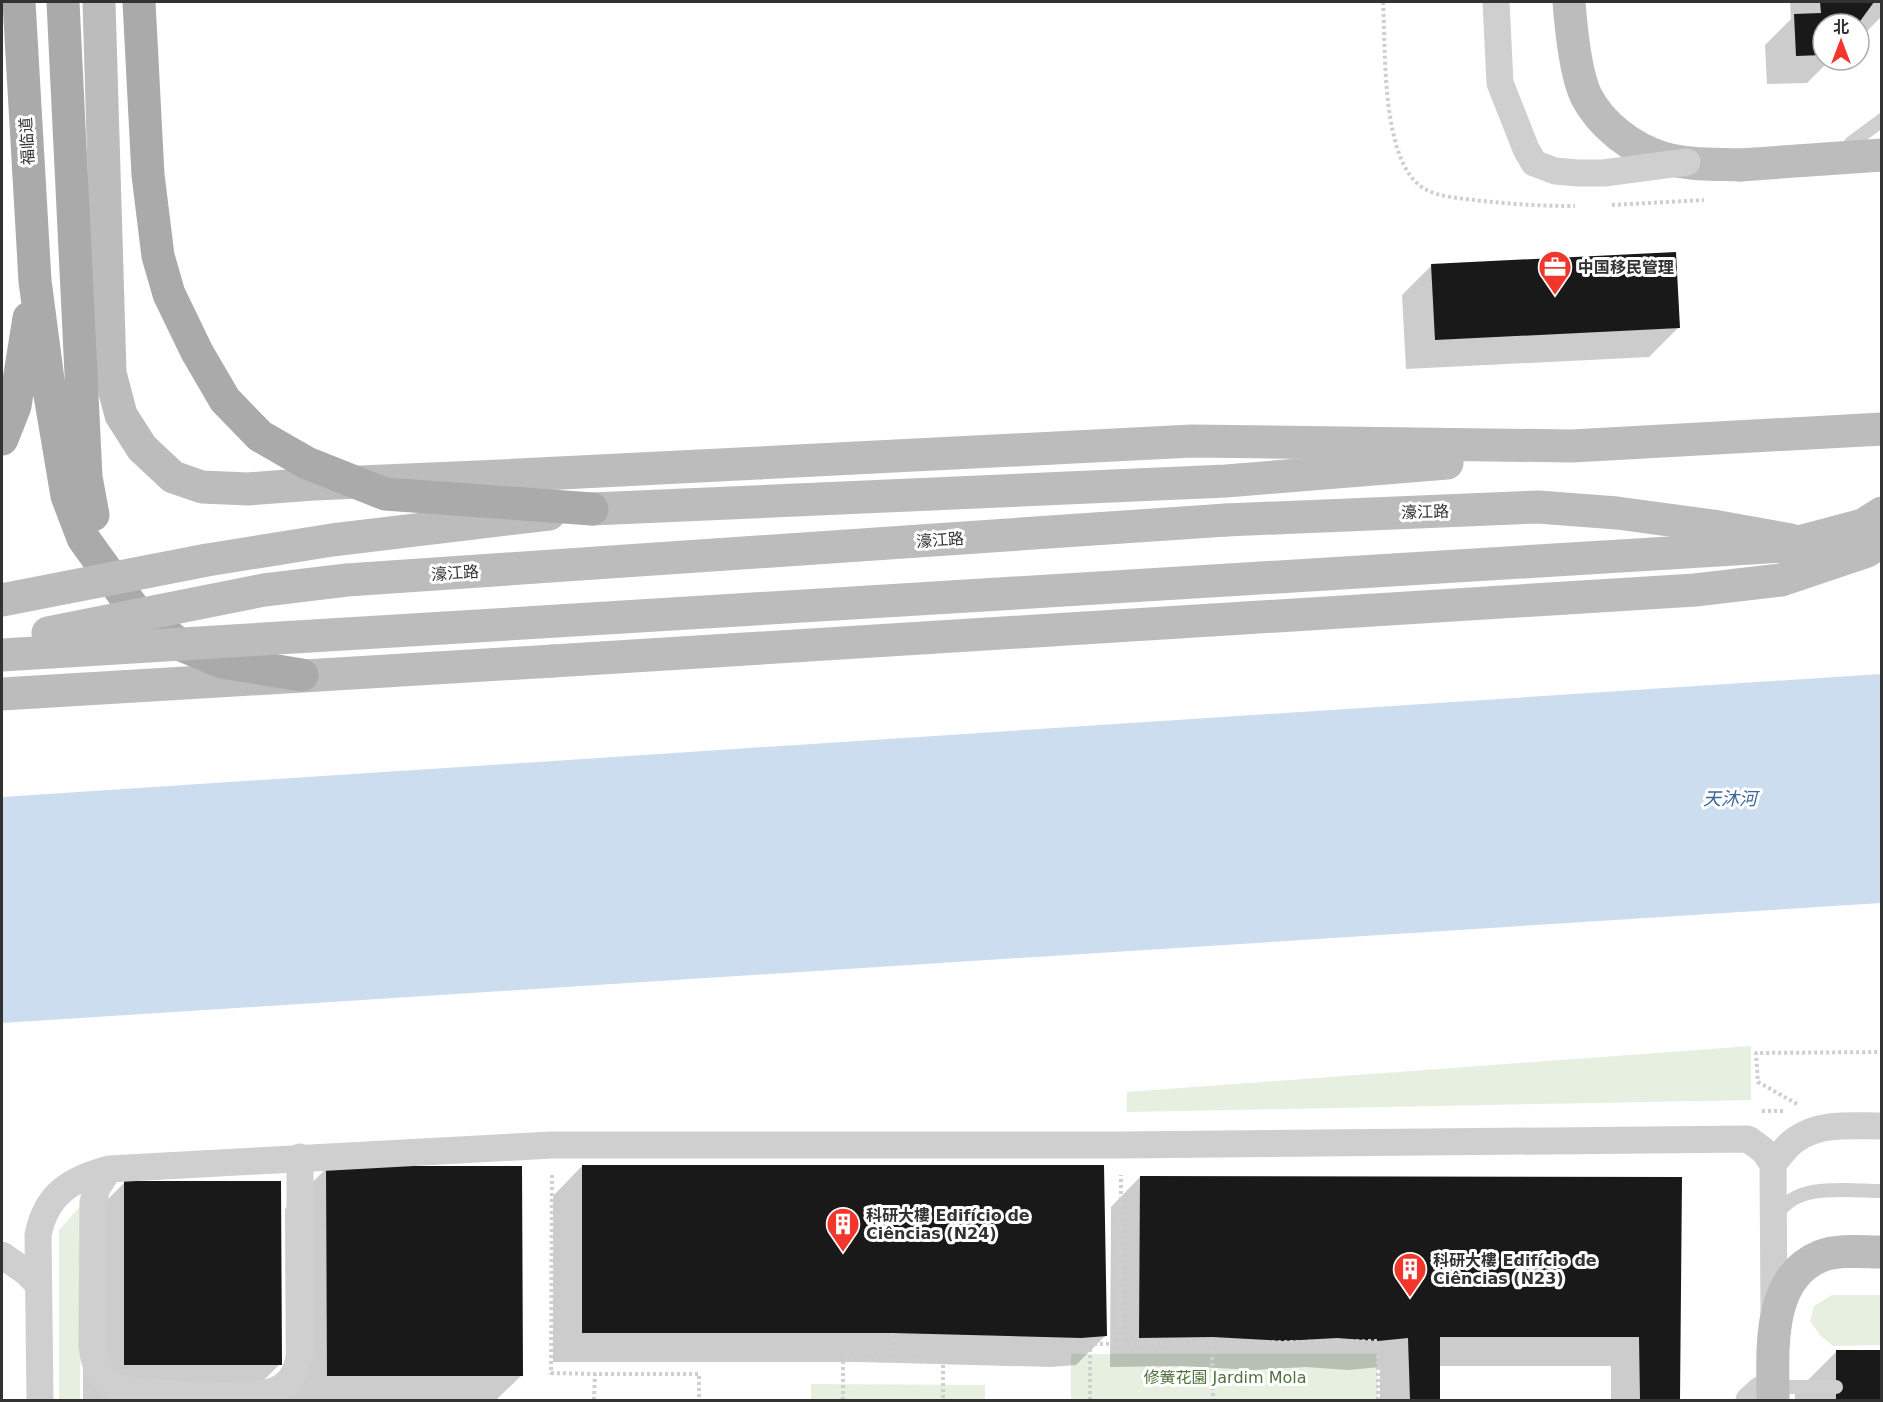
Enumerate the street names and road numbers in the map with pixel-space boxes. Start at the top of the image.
street label: 福临道 [16,117,38,165]
street label: 濠江路 [1401,502,1449,522]
street label: 濠江路 [915,529,965,551]
street label: 濠江路 [430,562,480,584]

